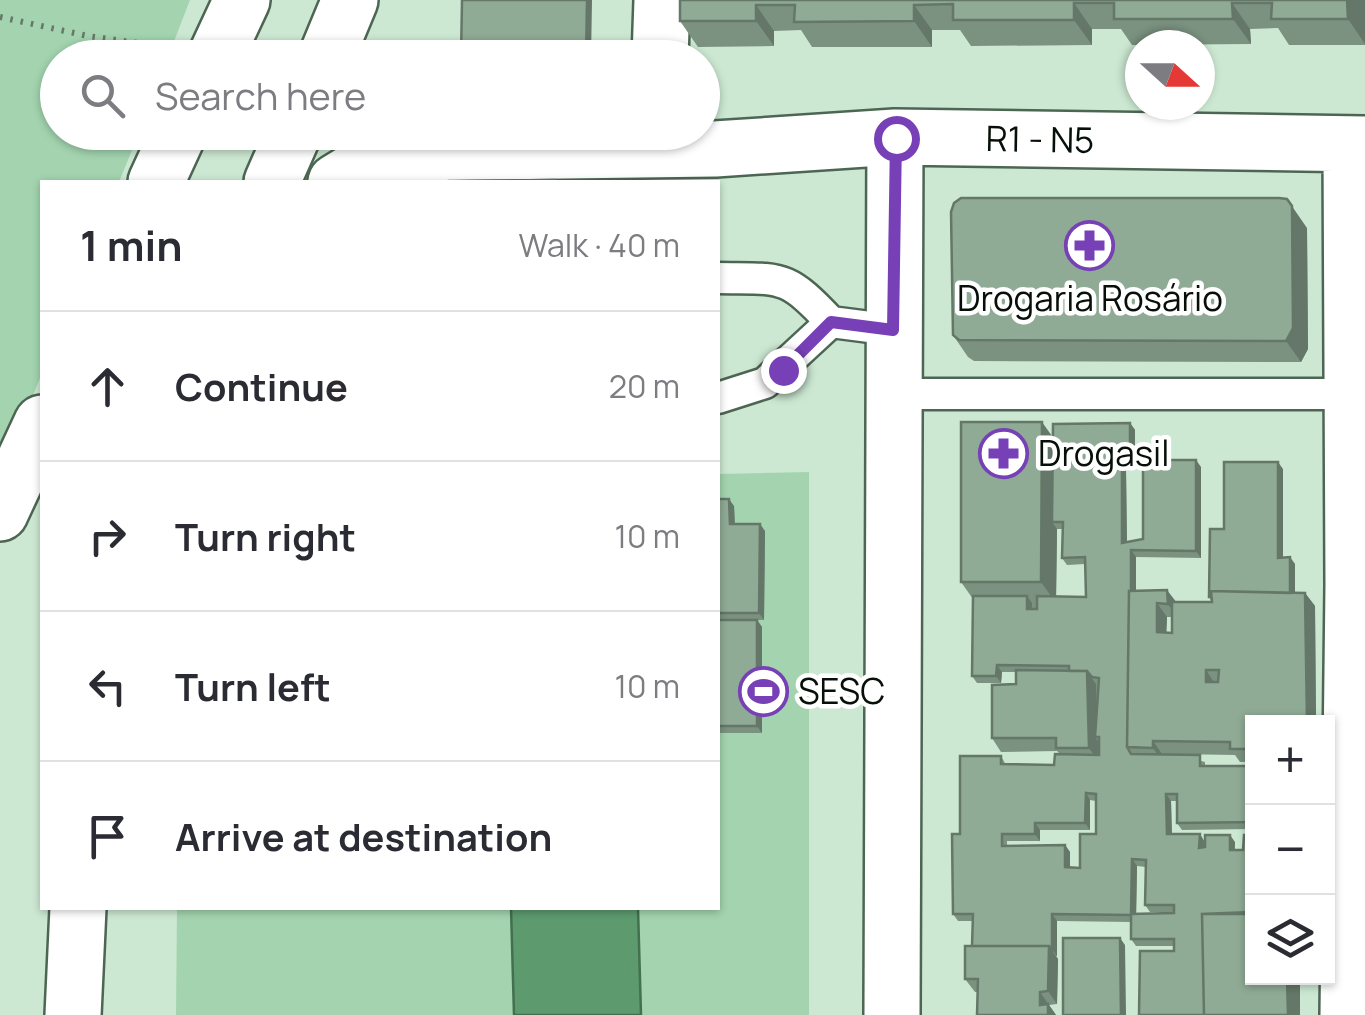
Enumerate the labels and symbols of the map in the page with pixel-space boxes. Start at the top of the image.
north arrow [1125,30,1215,120]
street label: R1 - N5 [985,114,1095,164]
route start [874,116,920,162]
pharmacy icon: Drogaria Rosário [1064,220,1116,272]
place label: Drogaria Rosário [957,274,1223,322]
route end [761,348,807,394]
pharmacy icon: Drogasil [977,427,1029,479]
place label: Drogasil [1038,429,1169,477]
sports icon: SESC [737,665,789,717]
place label: SESC [798,667,885,715]

